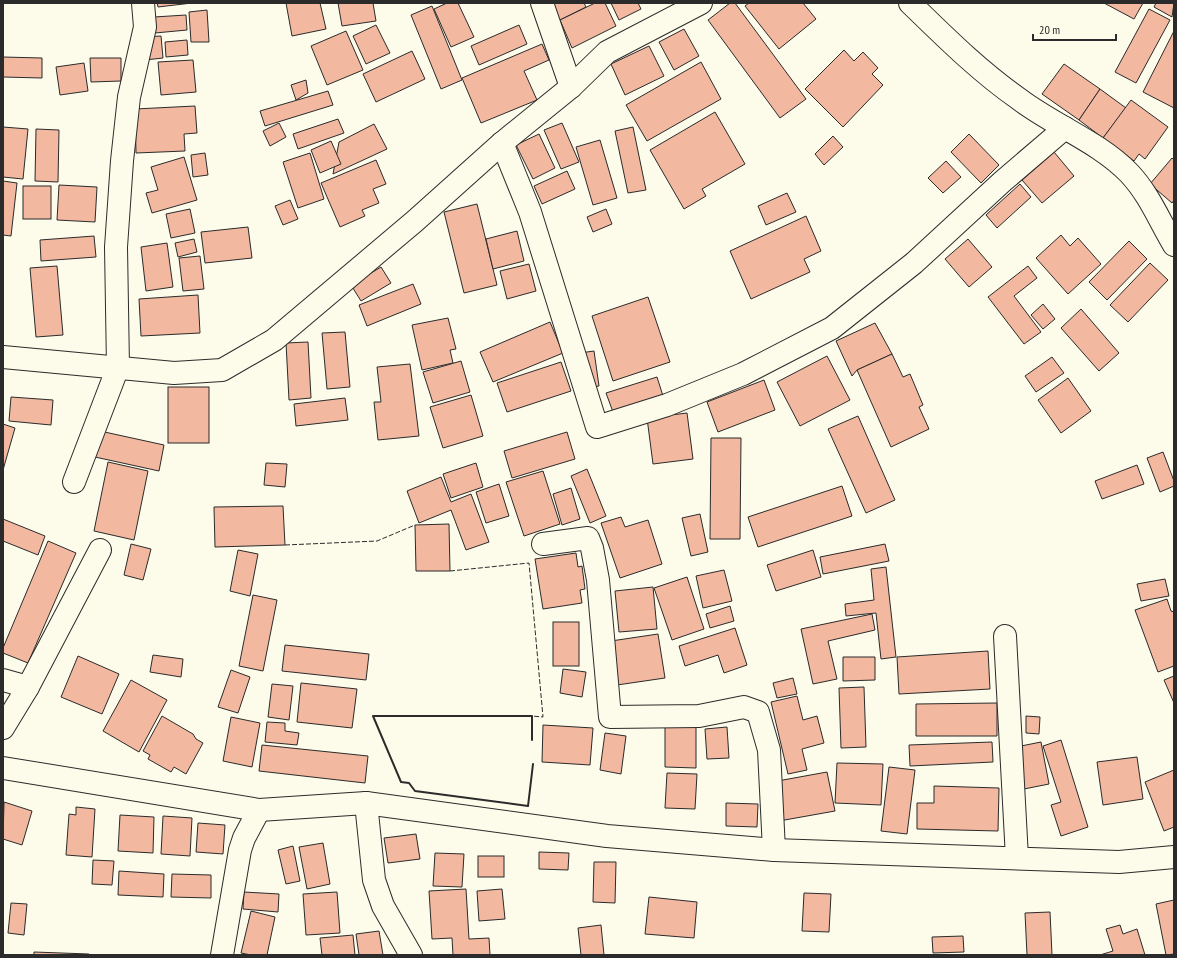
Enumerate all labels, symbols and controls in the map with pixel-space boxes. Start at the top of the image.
scale bar [1033,16,1116,42]
text: 20 m [1039,22,1060,37]

